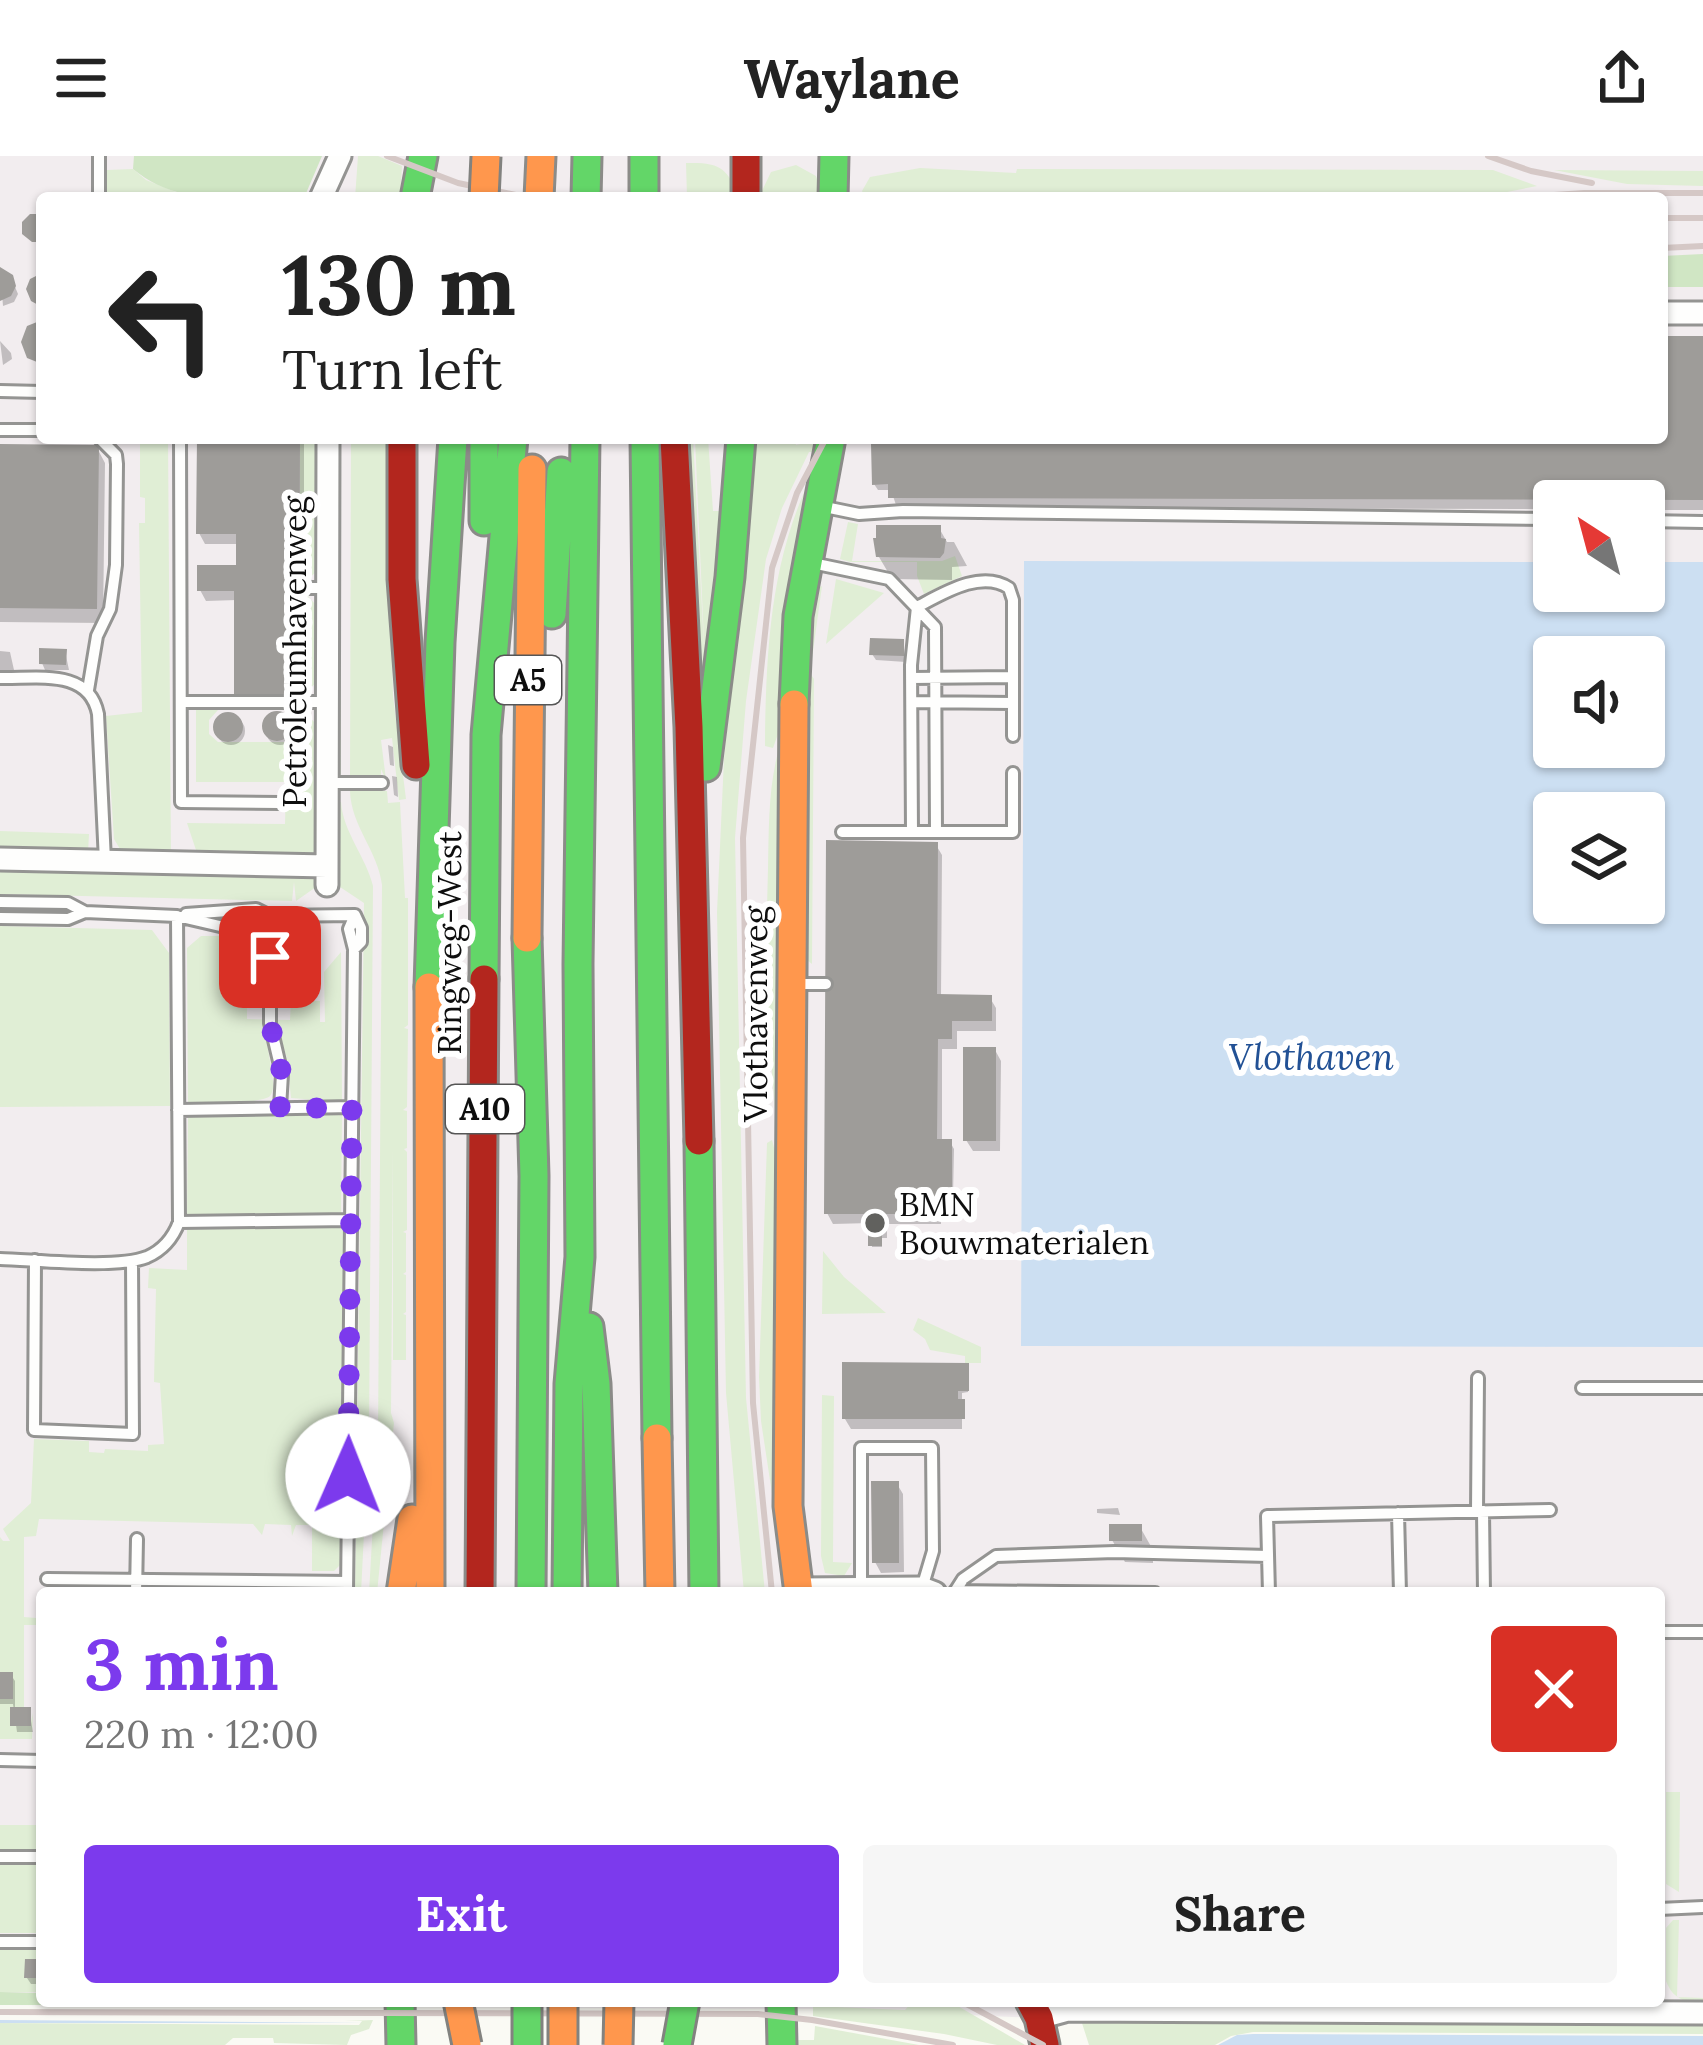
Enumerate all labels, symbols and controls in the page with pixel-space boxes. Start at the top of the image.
text: Waylane [743,44,960,113]
icon: menu [48,45,114,111]
icon: share [1589,45,1655,111]
text: 130 m [282,230,516,338]
icon: left [84,240,240,396]
text: Turn left [282,335,502,404]
north arrow [1533,480,1665,612]
map controls [1533,480,1665,924]
street label: Petroleumhavenweg [273,495,315,808]
button: sound [1533,636,1665,768]
road number: A5 [495,656,561,704]
button: layers [1533,792,1665,924]
street label: Ringweg-West [428,831,470,1055]
street label: Vlothavenweg [734,905,776,1123]
pin [219,906,321,1008]
icon: arrive [237,924,303,990]
water label: Vlothaven [1228,1034,1394,1080]
road number: A10 [446,1085,524,1133]
place label: BMN Bouwmaterialen [899,1183,1149,1263]
marker: BMN Bouwmaterialen [862,1210,888,1236]
position arrow [285,1413,411,1539]
text: 3 min [84,1618,279,1710]
button: close [1491,1626,1617,1752]
text: 220 m · 12:00 [84,1709,319,1759]
button: Exit [84,1845,839,1983]
button: Share [863,1845,1617,1983]

